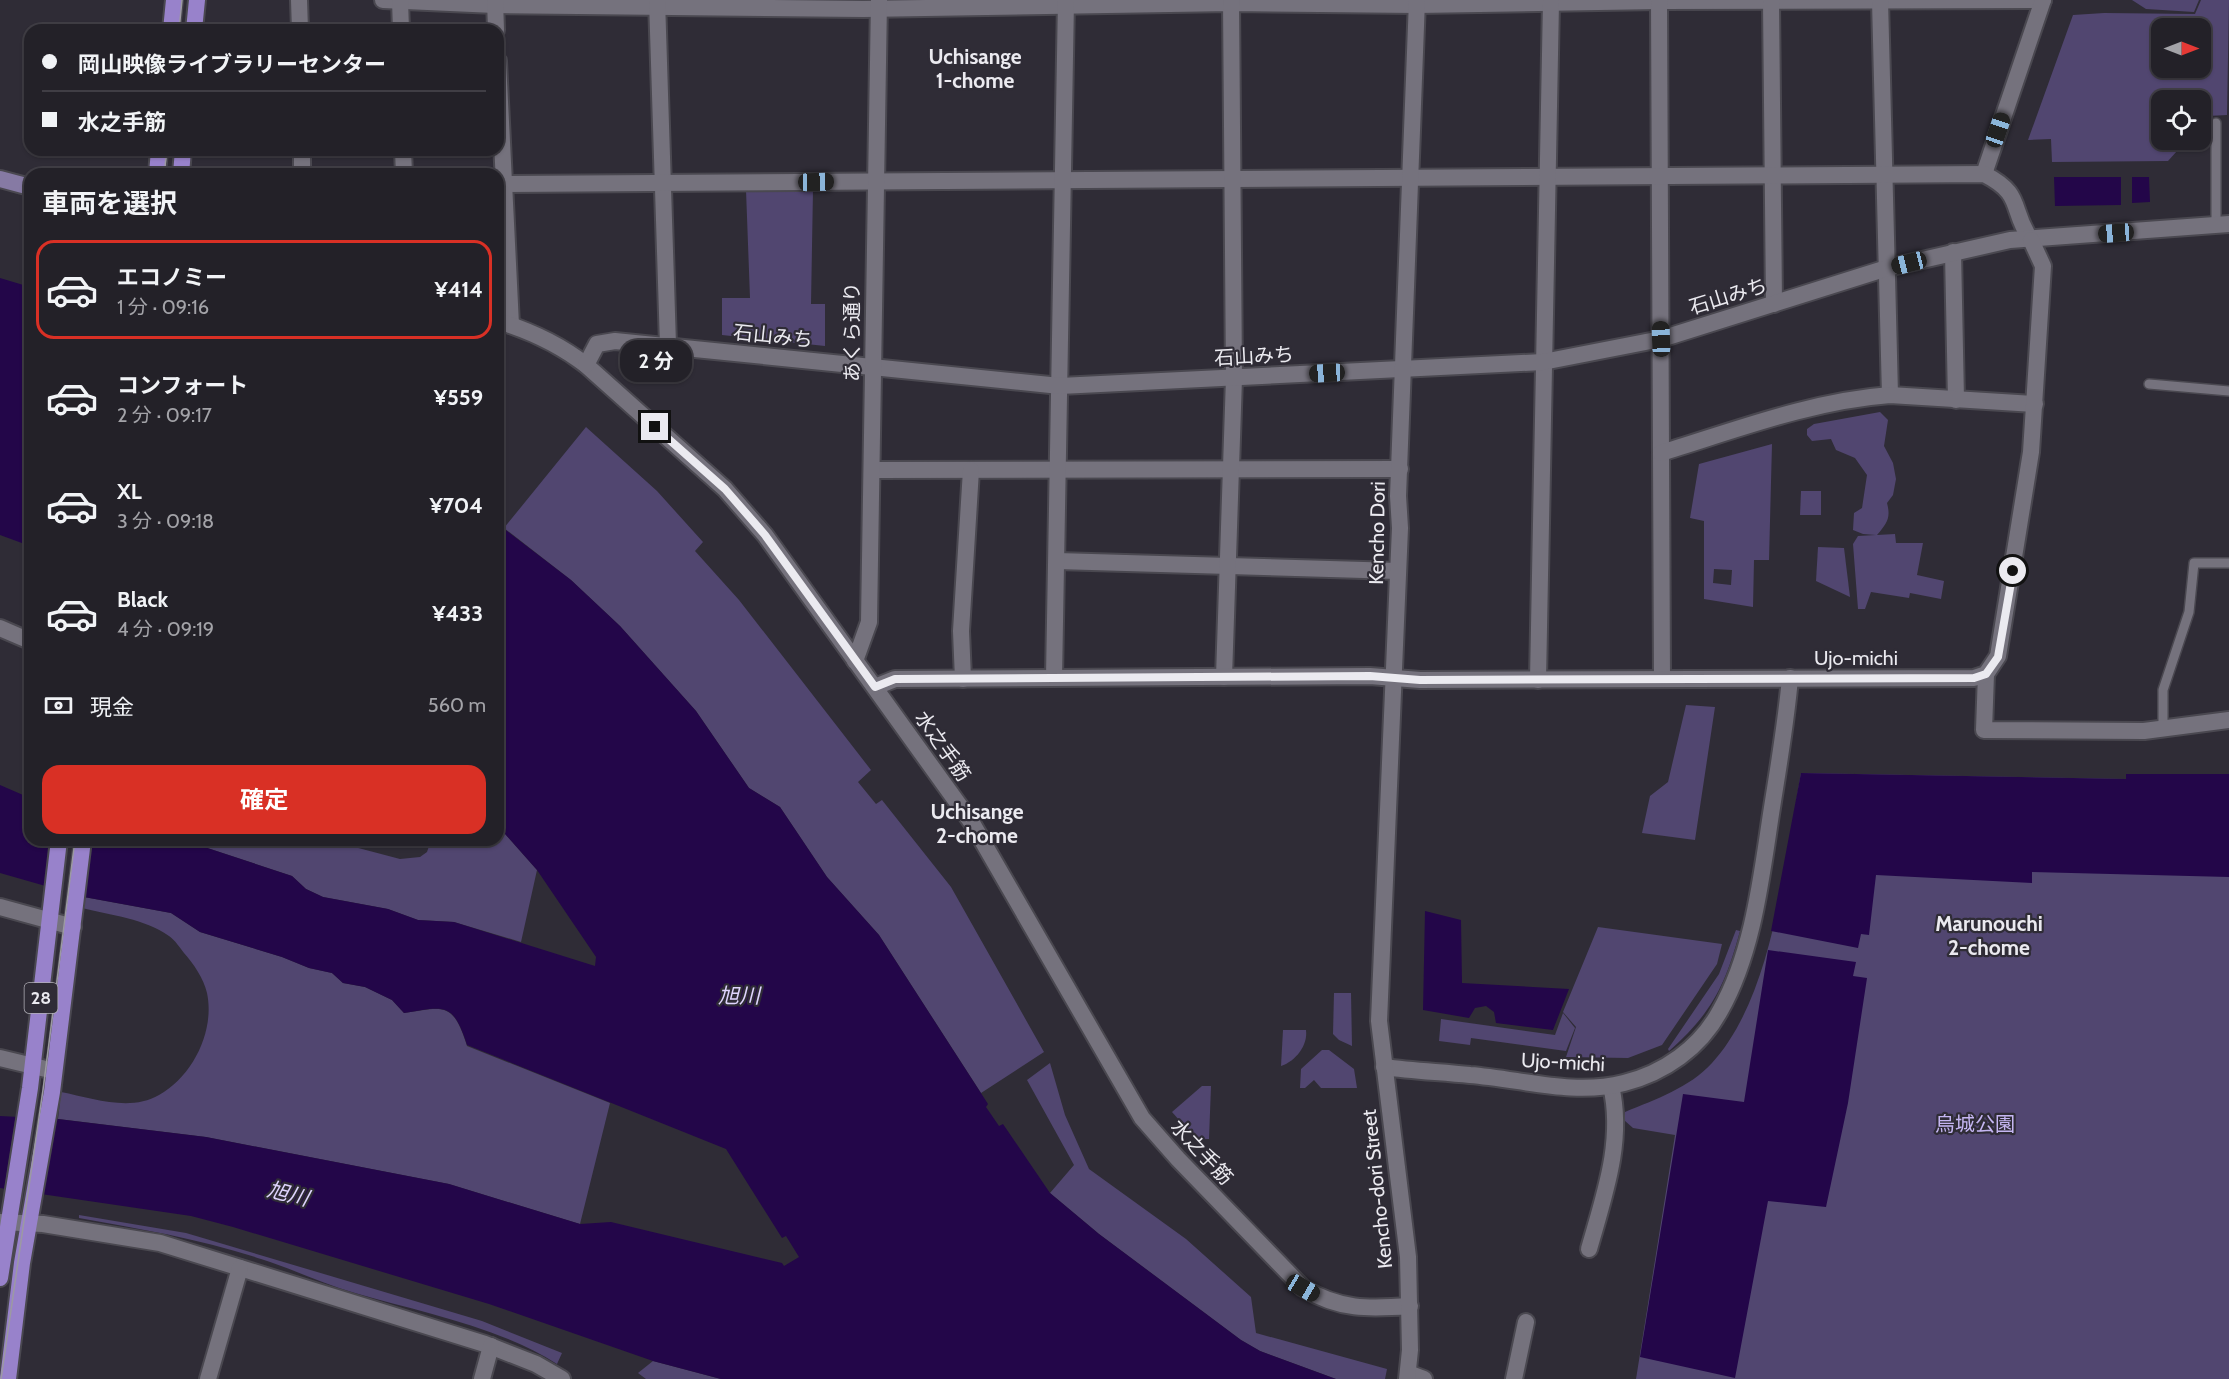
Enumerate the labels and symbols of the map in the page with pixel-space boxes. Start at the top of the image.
north arrow [2151,18,2211,78]
district label: Uchisange 1-chome [928,44,1022,93]
car [1984,110,2012,150]
car [798,173,834,191]
car [2097,223,2135,243]
car [1889,250,1929,276]
street label: 石山みち [1686,273,1770,319]
street label: あくら通り [840,282,864,382]
street label: 石山みち [732,320,814,352]
car [1651,321,1671,357]
callout: 2 分 [619,340,691,382]
street label: 石山みち [1213,342,1295,370]
car [1309,363,1345,383]
route end [641,413,668,440]
street label: Kencho Dori [1364,481,1390,585]
route start [1999,557,2026,584]
street label: Ujo-michi [1814,646,1898,670]
street label: 水之手筋 [910,706,976,786]
district label: Uchisange 2-chome [930,799,1024,848]
district label: Marunouchi 2-chome [1935,911,2043,960]
road number: 28 [24,983,57,1013]
water label: 旭川 [718,983,762,1008]
street label: Ujo-michi [1520,1048,1606,1076]
street label: Kencho-dori Street [1357,1108,1397,1270]
park label: 烏城公園 [1935,1112,2015,1136]
street label: 水之手筋 [1166,1115,1238,1189]
water label: 旭川 [265,1176,313,1211]
car [1283,1271,1323,1305]

